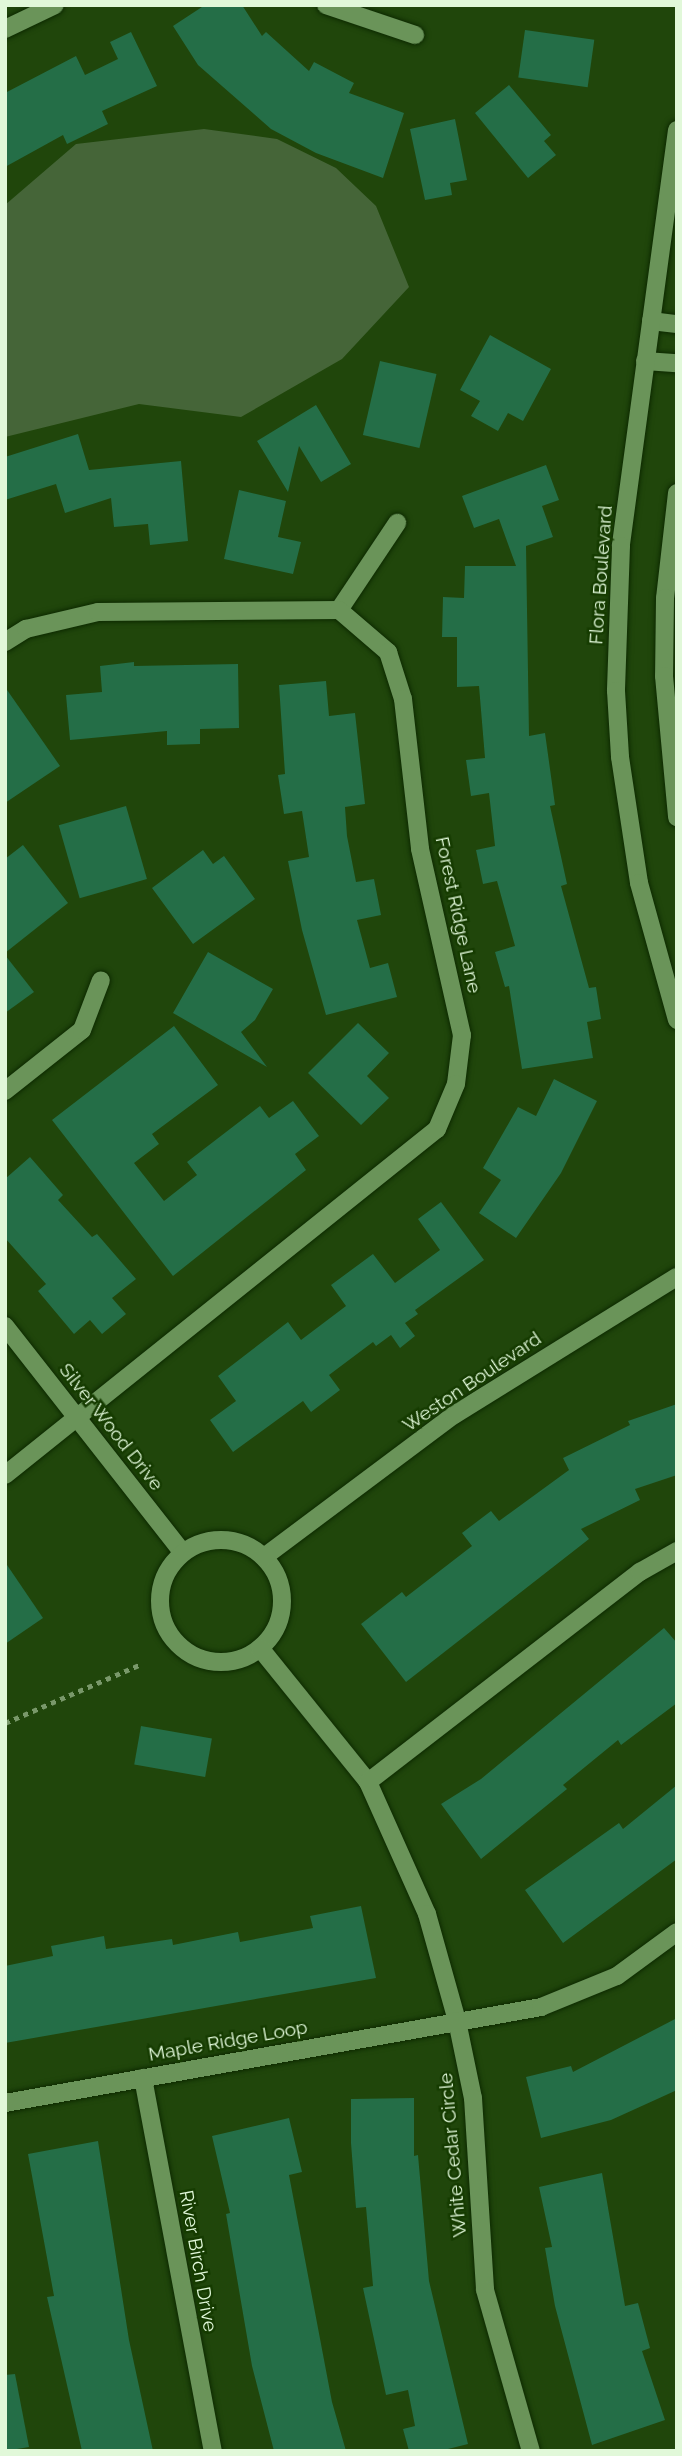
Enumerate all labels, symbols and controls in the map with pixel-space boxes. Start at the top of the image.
street label: Flora Boulevard [585,505,617,645]
street label: Forest Ridge Lane [430,835,486,995]
street label: Weston Boulevard [398,1327,546,1437]
street label: Silver Wood Drive [54,1358,168,1496]
street label: Maple Ridge Loop [147,2016,309,2066]
street label: White Cedar Circle [434,2072,472,2238]
street label: River Birch Drive [174,2188,222,2334]

